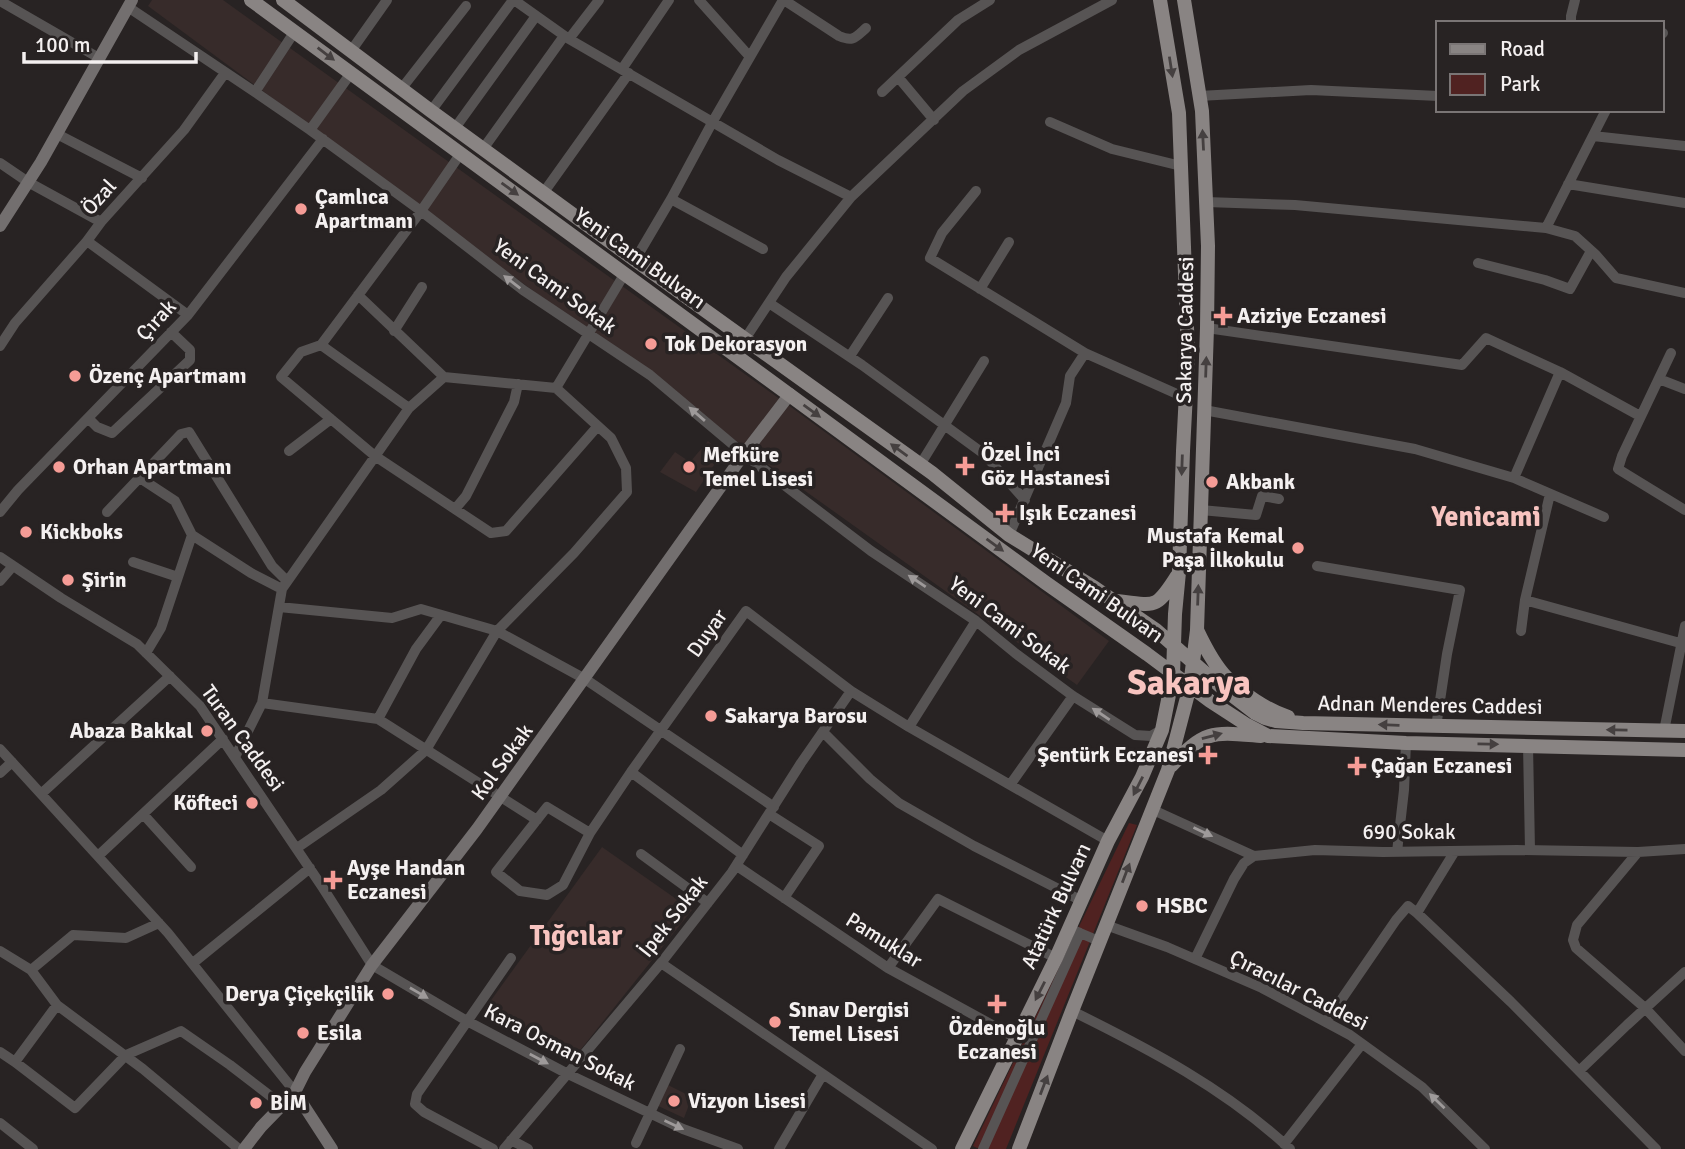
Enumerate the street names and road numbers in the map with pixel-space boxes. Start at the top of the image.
street label: Özal [76,174,122,220]
street label: Yeni Cami Bulvarı [569,202,711,314]
street label: Yeni Cami Sokak [488,233,622,340]
street label: Sakarya Caddesi [1171,256,1199,404]
street label: Çırak [130,294,182,346]
street label: Yeni Cami Bulvarı [1026,538,1168,648]
street label: Yeni Cami Sokak [944,571,1077,680]
street label: Duyar [681,604,733,662]
street label: Turan Caddesi [196,680,290,796]
street label: Adnan Menderes Caddesi [1317,690,1543,720]
street label: Kol Sokak [466,718,539,805]
street label: 690 Sokak [1363,819,1456,845]
street label: Atatürk Bulvarı [1015,839,1097,973]
street label: İpek Sokak [633,869,713,962]
street label: Pamuklar [841,906,927,974]
street label: Çıracılar Caddesi [1225,944,1373,1036]
street label: Kara Osman Sokak [480,998,641,1097]

